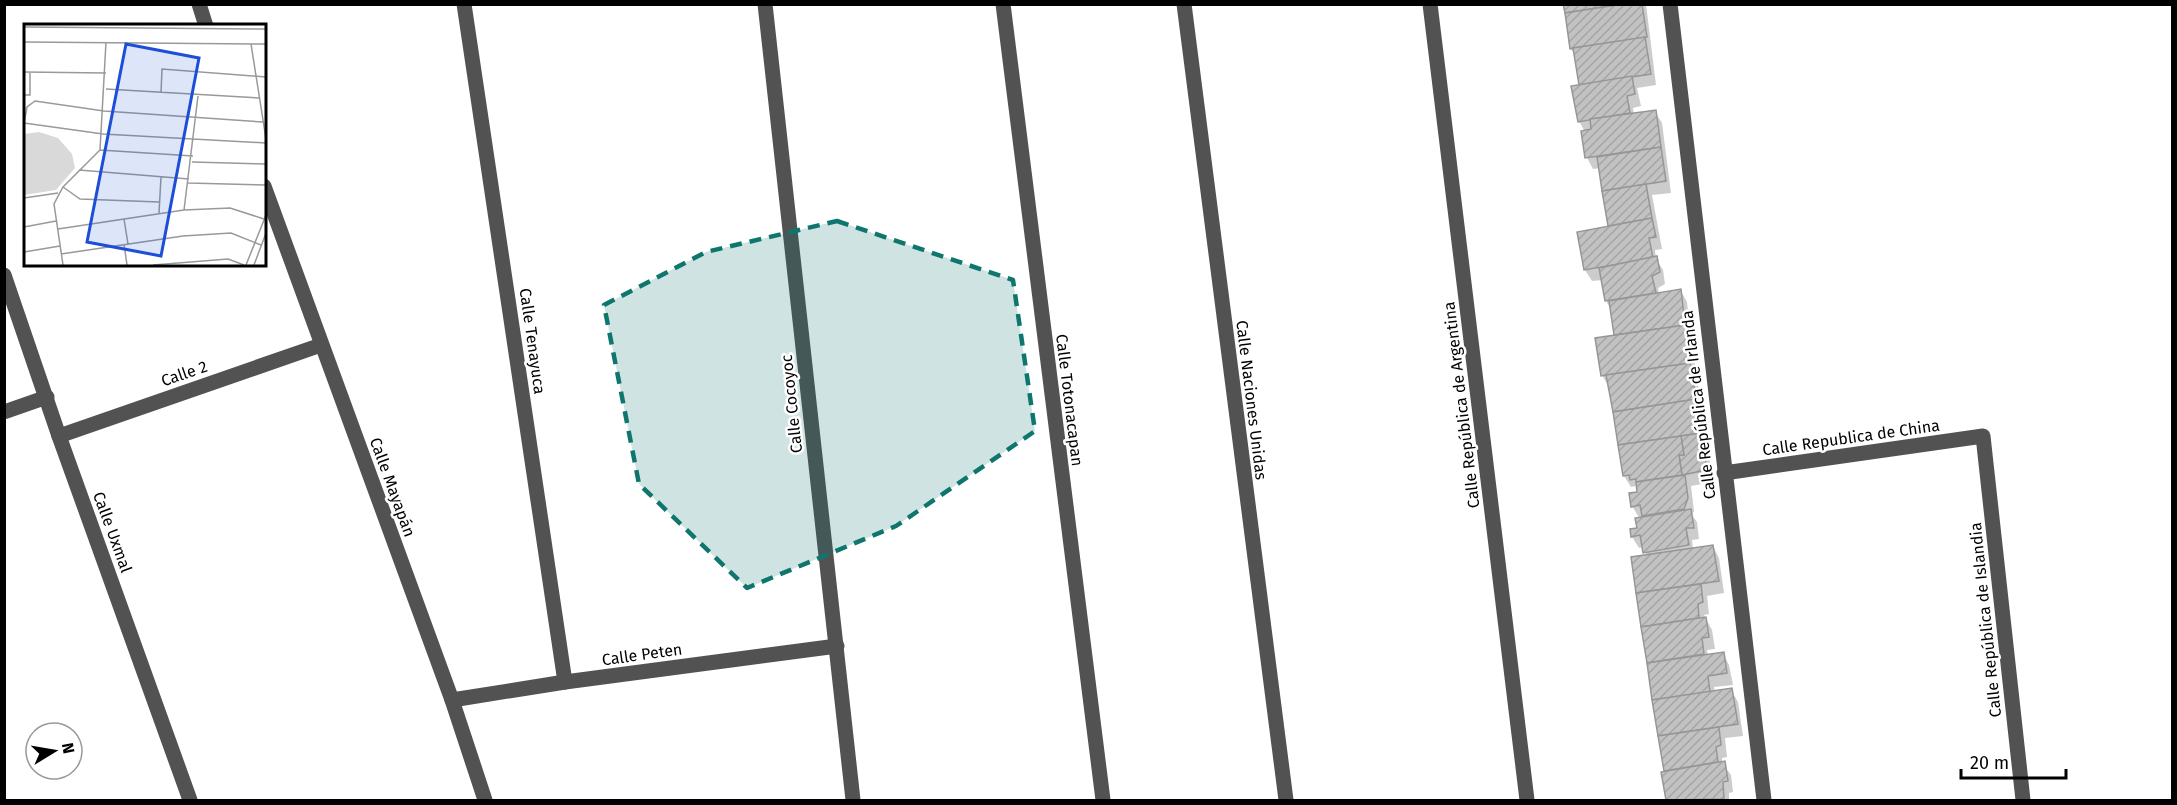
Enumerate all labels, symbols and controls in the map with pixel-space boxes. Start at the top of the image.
inset map [24,24,266,266]
street label: Calle Tenayuca [516,287,549,395]
street label: Calle República de Argentina [1439,301,1484,509]
street label: Calle República de Irlanda [1677,309,1720,500]
street label: Calle Naciones Unidas [1232,319,1271,481]
street label: Calle Totonacapan [1052,333,1087,467]
street label: Calle Cocoyoc [777,353,806,454]
street label: Calle 2 [159,357,210,390]
street label: Calle Republica de China [1761,416,1941,459]
street label: Calle Mayapán [366,435,419,539]
street label: Calle Uxmal [89,489,136,576]
street label: Calle República de Islandia [1966,522,2005,718]
street label: Calle Peten [601,639,683,670]
north arrow [24,721,84,781]
text: N [58,741,79,755]
scale bar [1961,742,2066,780]
text: 20 m [1970,752,2009,774]

